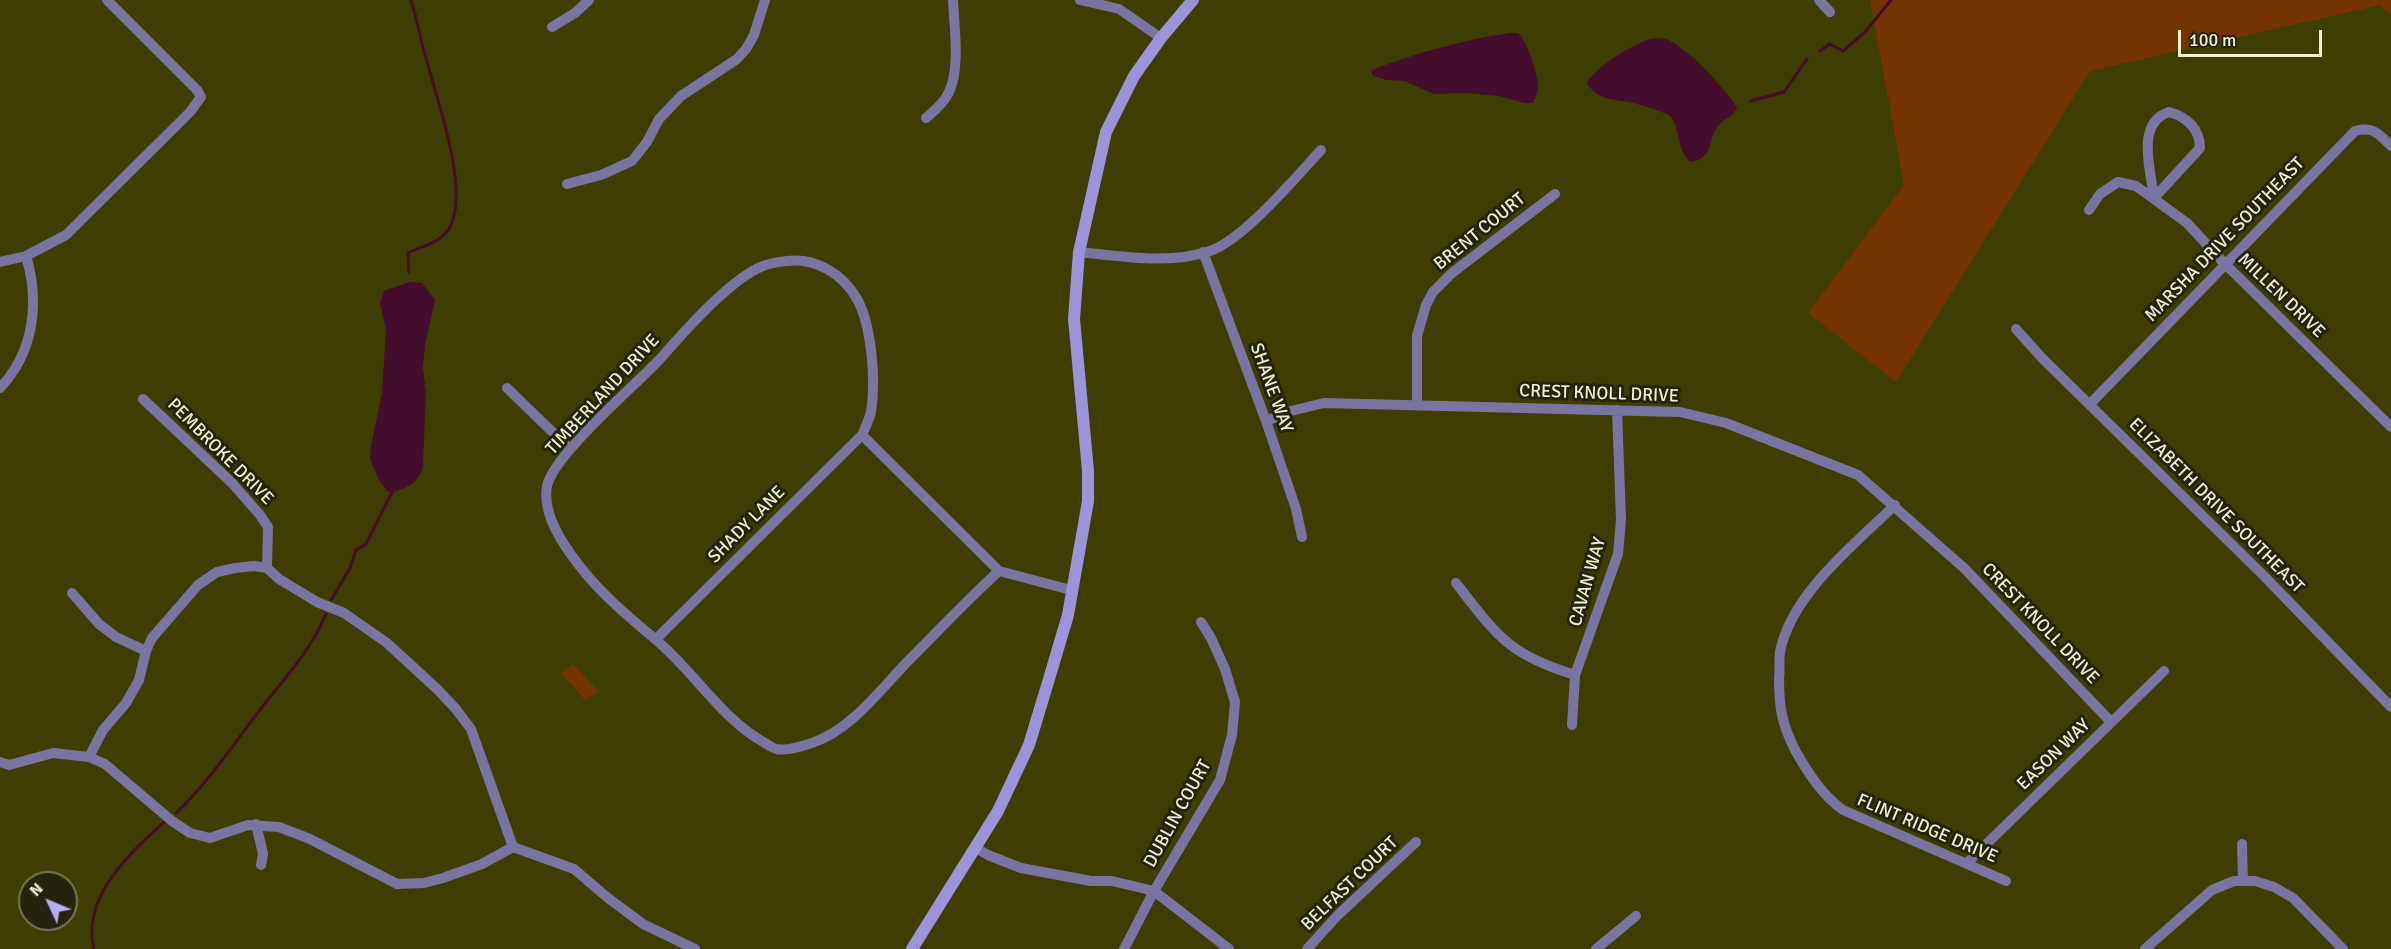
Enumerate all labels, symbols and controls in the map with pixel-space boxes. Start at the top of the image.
scale bar [2181,18,2325,56]
text: 100 m [2189,29,2236,51]
street label: MARSHA DRIVE SOUTHEAST [2141,153,2309,327]
street label: BRENT COURT [1430,189,1530,275]
street label: MILLEN DRIVE [2233,249,2329,343]
street label: TIMBERLAND DRIVE [542,330,664,460]
street label: SHANE WAY [1245,340,1297,436]
street label: CREST KNOLL DRIVE [1519,380,1679,408]
street label: PEMBROKE DRIVE [162,394,278,510]
street label: ELIZABETH DRIVE SOUTHEAST [2124,414,2308,598]
street label: SHADY LANE [704,482,790,568]
street label: CAVAN WAY [1565,535,1611,629]
street label: CREST KNOLL DRIVE [1977,559,2103,689]
street label: EASON WAY [2013,715,2095,795]
street label: DUBLIN COURT [1140,757,1216,871]
street label: FLINT RIDGE DRIVE [1853,790,2001,868]
street label: BELFAST COURT [1297,832,1403,936]
north arrow [18,871,78,931]
text: N [25,879,48,901]

